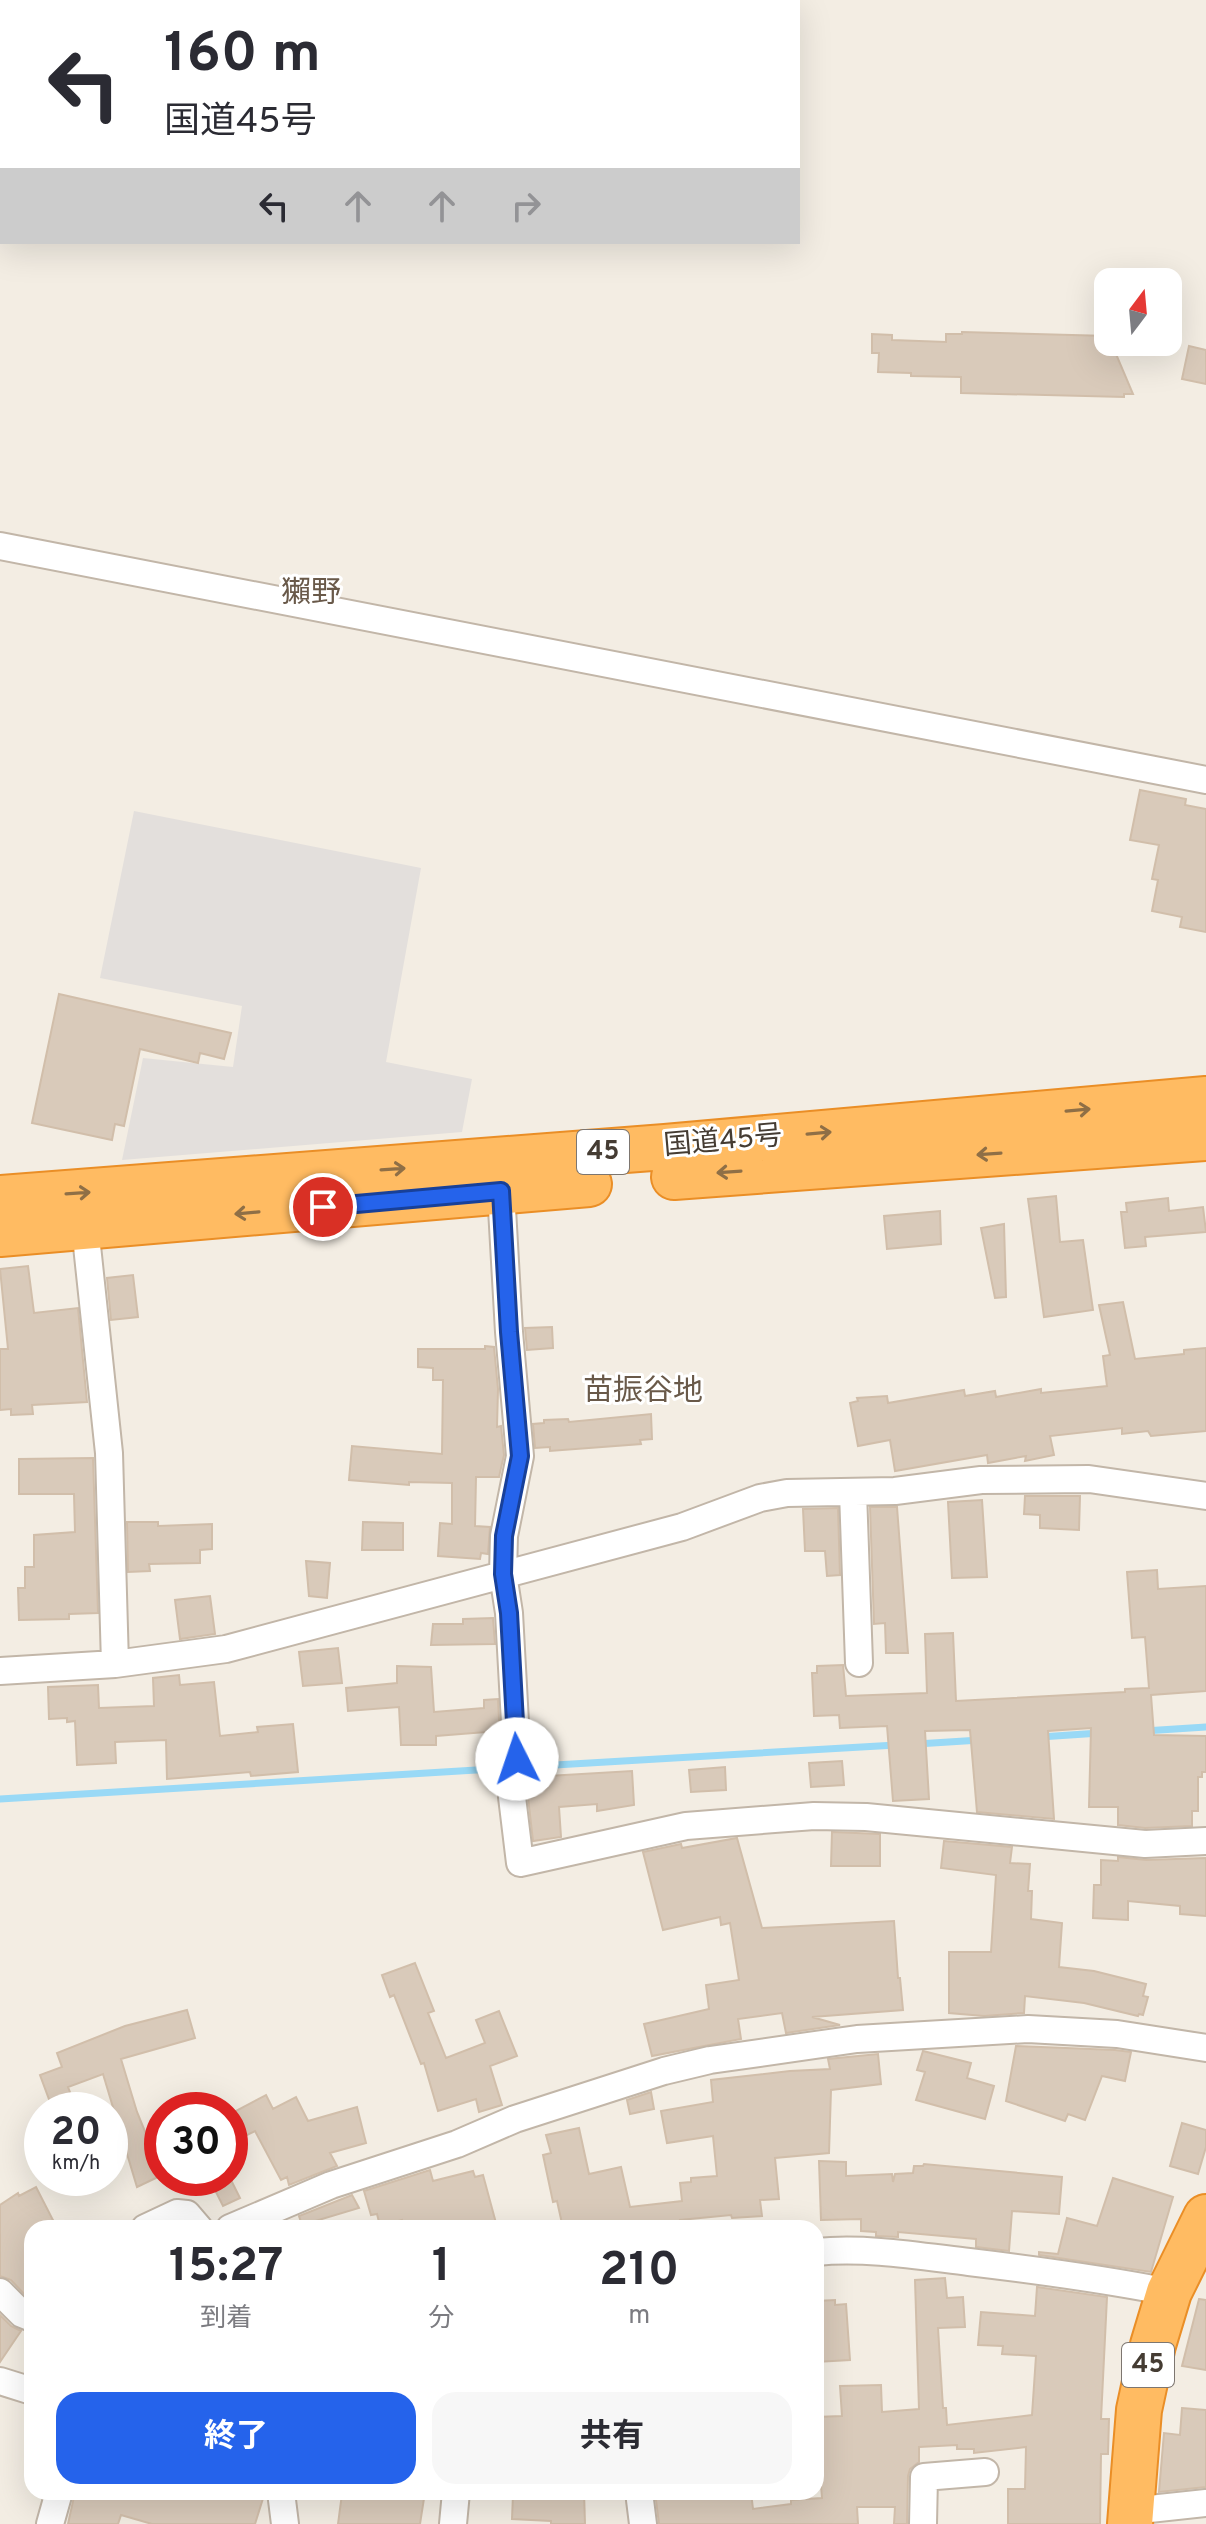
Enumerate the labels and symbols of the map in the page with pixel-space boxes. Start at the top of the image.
north arrow [1094,268,1182,356]
district label: 獺野 [281,576,341,613]
one-way arrow [1064,1102,1091,1117]
street label: 国道45号 [662,1119,784,1165]
one-way arrow [805,1126,832,1141]
road number: 45 [577,1130,629,1174]
one-way arrow [976,1147,1003,1162]
one-way arrow [379,1161,406,1176]
one-way arrow [716,1165,743,1180]
pin [289,1173,357,1241]
one-way arrow [64,1185,91,1200]
one-way arrow [234,1206,261,1221]
district label: 苗振谷地 [583,1374,703,1411]
position arrow [475,1717,559,1801]
speed limit sign: 30 [144,2092,248,2196]
road number: 45 [1122,2343,1174,2387]

